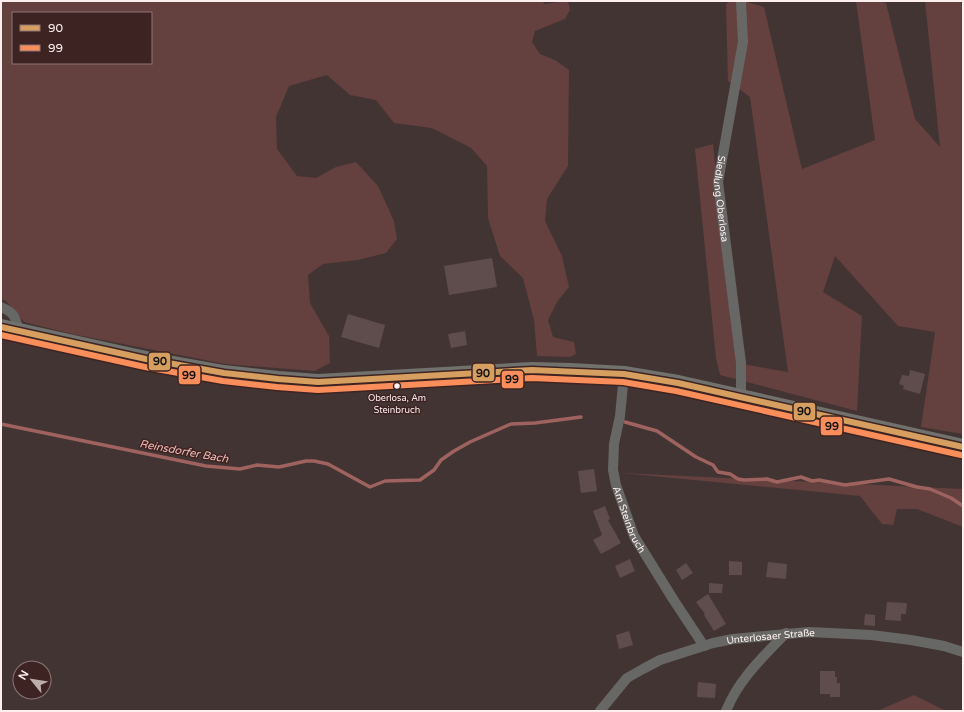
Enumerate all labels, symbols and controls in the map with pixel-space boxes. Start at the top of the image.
legend [12,12,152,64]
text: 90 [48,21,64,35]
text: 99 [48,41,63,55]
street label: Siedlung Oberlosa [711,154,731,243]
line badge: 90 [148,352,171,371]
text: 90 [153,355,167,368]
line badge: 90 [472,363,495,382]
line badge: 99 [178,365,201,385]
text: 90 [476,367,490,380]
text: 99 [182,369,196,382]
line badge: 99 [501,370,524,389]
text: 99 [505,373,519,386]
marker: Oberlosa, Am Steinbruch [392,381,402,391]
place label: Oberlosa, Am Steinbruch [368,393,426,416]
line badge: 90 [793,402,816,421]
text: 90 [797,405,811,418]
line badge: 99 [820,416,843,436]
text: 99 [825,420,839,433]
water label: Reinsdorfer Bach [138,437,230,466]
street label: Am Steinbruch [610,485,648,555]
street label: Unterlosaer Straße [725,627,815,647]
north arrow [12,660,52,700]
text: N [16,668,32,682]

